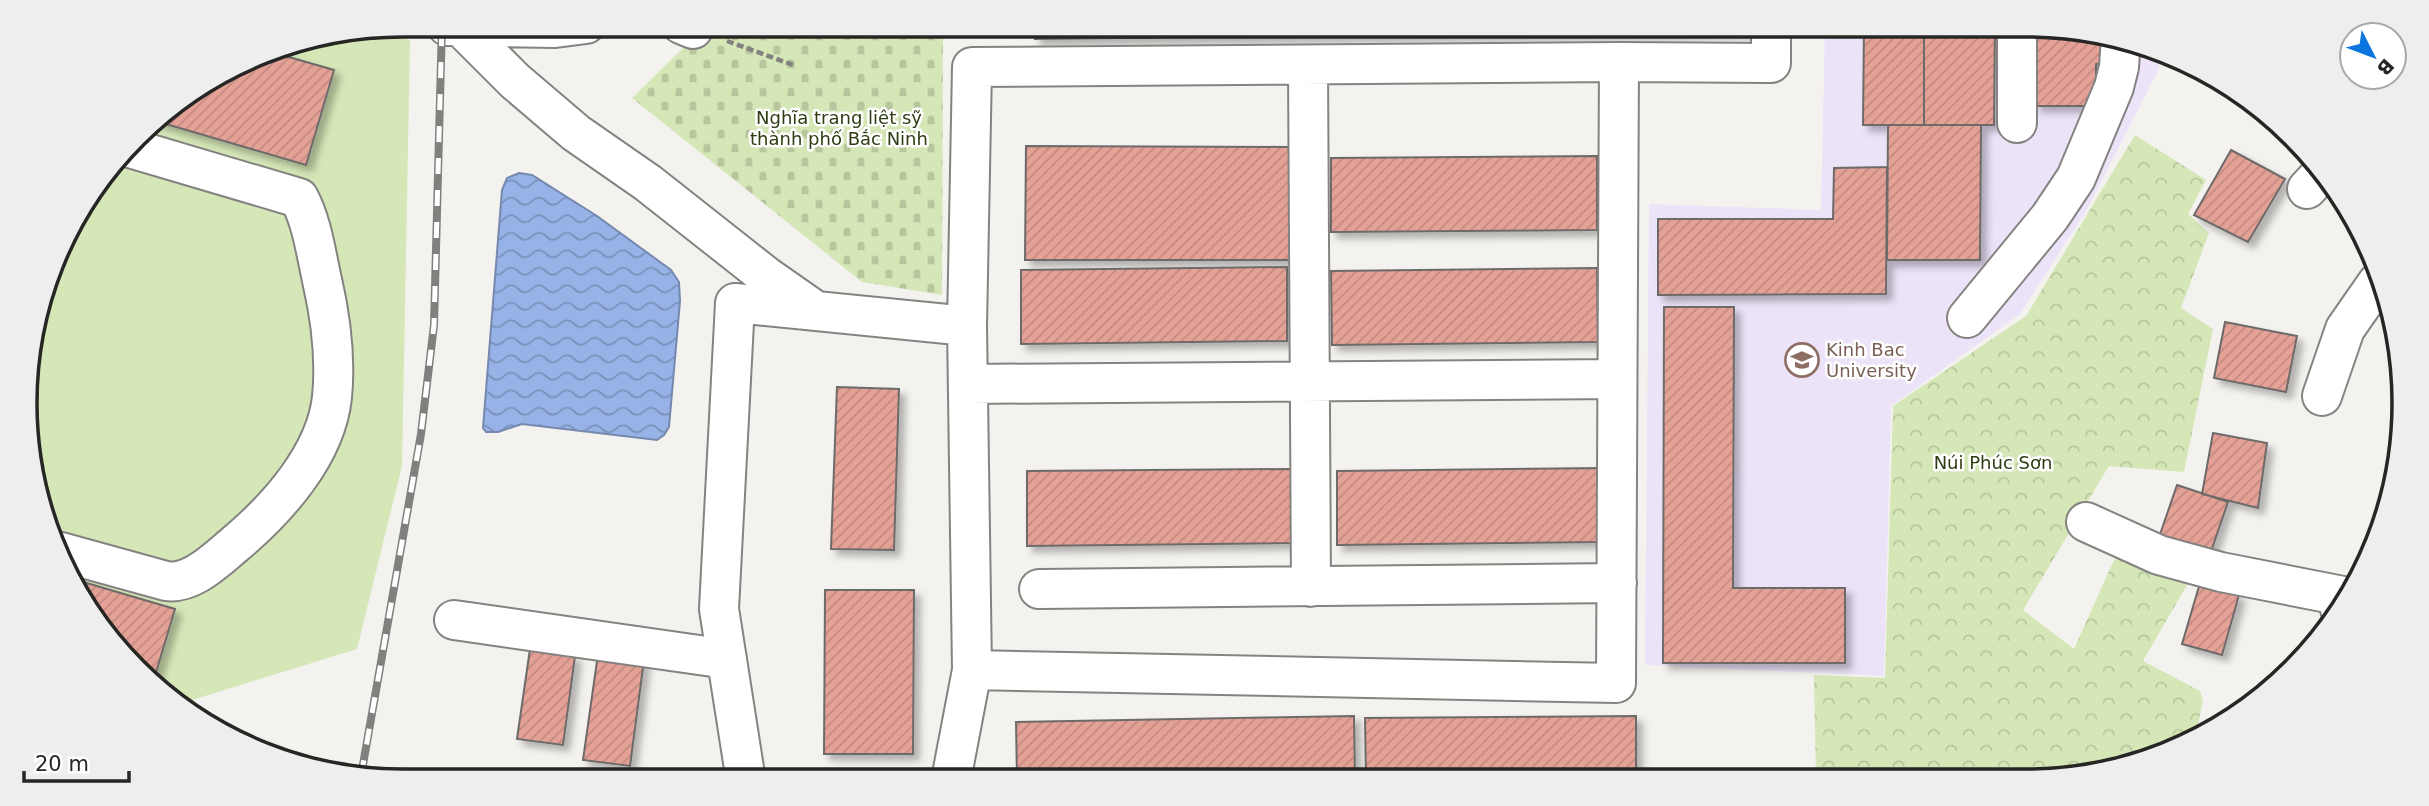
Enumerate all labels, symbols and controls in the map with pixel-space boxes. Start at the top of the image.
north arrow [2338,21,2408,91]
text: B [2373,55,2399,80]
park label: Nghĩa trang liệt sỹ thành phố Bắc Ninh [750,107,928,149]
place label: Kinh Bac University [1826,339,1917,381]
school or university icon: Kinh Bac University [1783,341,1821,379]
park label: Núi Phúc Sơn [1934,452,2052,473]
scale bar [24,740,130,784]
text: 20 m [35,752,89,776]

